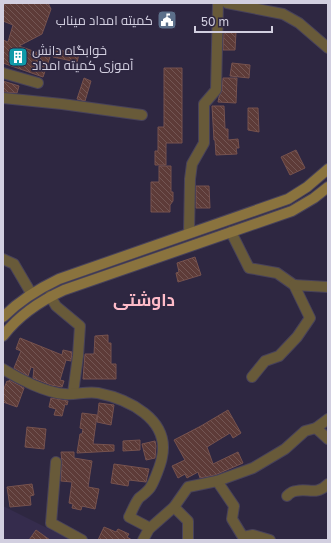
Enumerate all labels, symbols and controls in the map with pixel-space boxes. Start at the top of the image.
scale bar [195,8,272,34]
public building icon: کمیته امداد میناب [156,9,178,31]
place label: کمیته امداد میناب [56,12,153,28]
text: 50 m [201,14,229,29]
place label: خوابگاه دانش آموزی کمیته امداد [32,42,134,73]
building icon: خوابگاه دانش آموزی کمیته امداد [7,46,29,68]
district label: داوشتی [113,289,175,310]

